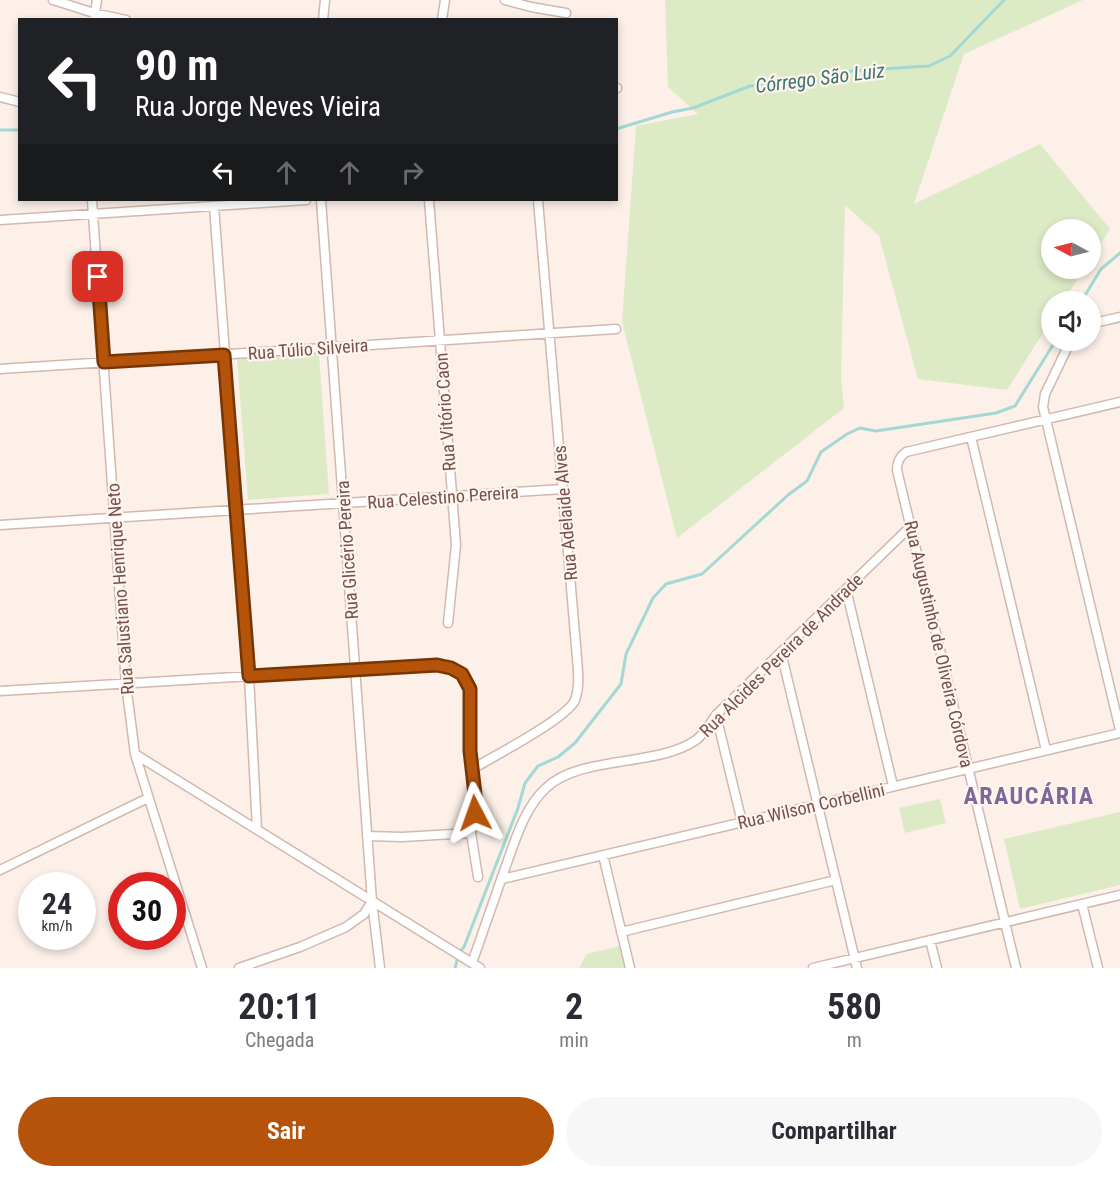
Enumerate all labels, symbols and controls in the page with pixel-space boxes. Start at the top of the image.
text: 90 m [135,41,218,90]
icon: left [36,42,114,120]
water label: Córrego São Luiz [754,58,887,98]
text: Rua Jorge Neves Vieira [135,91,381,123]
icon: left [207,156,240,189]
icon: ahead [270,156,303,189]
icon: ahead [333,156,366,189]
icon: right [396,156,429,189]
north arrow [1041,219,1101,279]
map controls [1041,219,1101,351]
pin [72,251,123,302]
icon: arrive [81,260,114,293]
button: sound [1041,291,1101,351]
street label: Rua Túlio Silveira [247,334,369,364]
street label: Rua Vitório Caon [430,352,460,472]
street label: Rua Adelaide Alves [549,444,581,582]
street label: Rua Glicério Pereira [332,480,362,620]
street label: Rua Celestino Pereira [367,481,519,513]
street label: Rua Salustiano Henrique Neto [102,483,138,695]
street label: Rua Augustinho de Oliveira Córdova [900,518,978,770]
street label: Rua Alcides Pereira de Andrade [695,569,867,741]
street label: Rua Wilson Corbellini [735,779,887,833]
position arrow [443,781,507,845]
district label: ARAUCÁRIA [963,782,1095,810]
speed limit sign: 30 [108,872,186,950]
text: 24 [42,886,72,921]
text: km/h [42,917,72,935]
text: 20:11 [238,986,321,1028]
text: 2 [565,986,583,1028]
text: 580 [827,986,882,1028]
text: Chegada [245,1028,314,1052]
text: min [559,1028,589,1052]
text: m [847,1028,862,1052]
button: Sair [18,1097,554,1166]
button: Compartilhar [566,1097,1102,1166]

